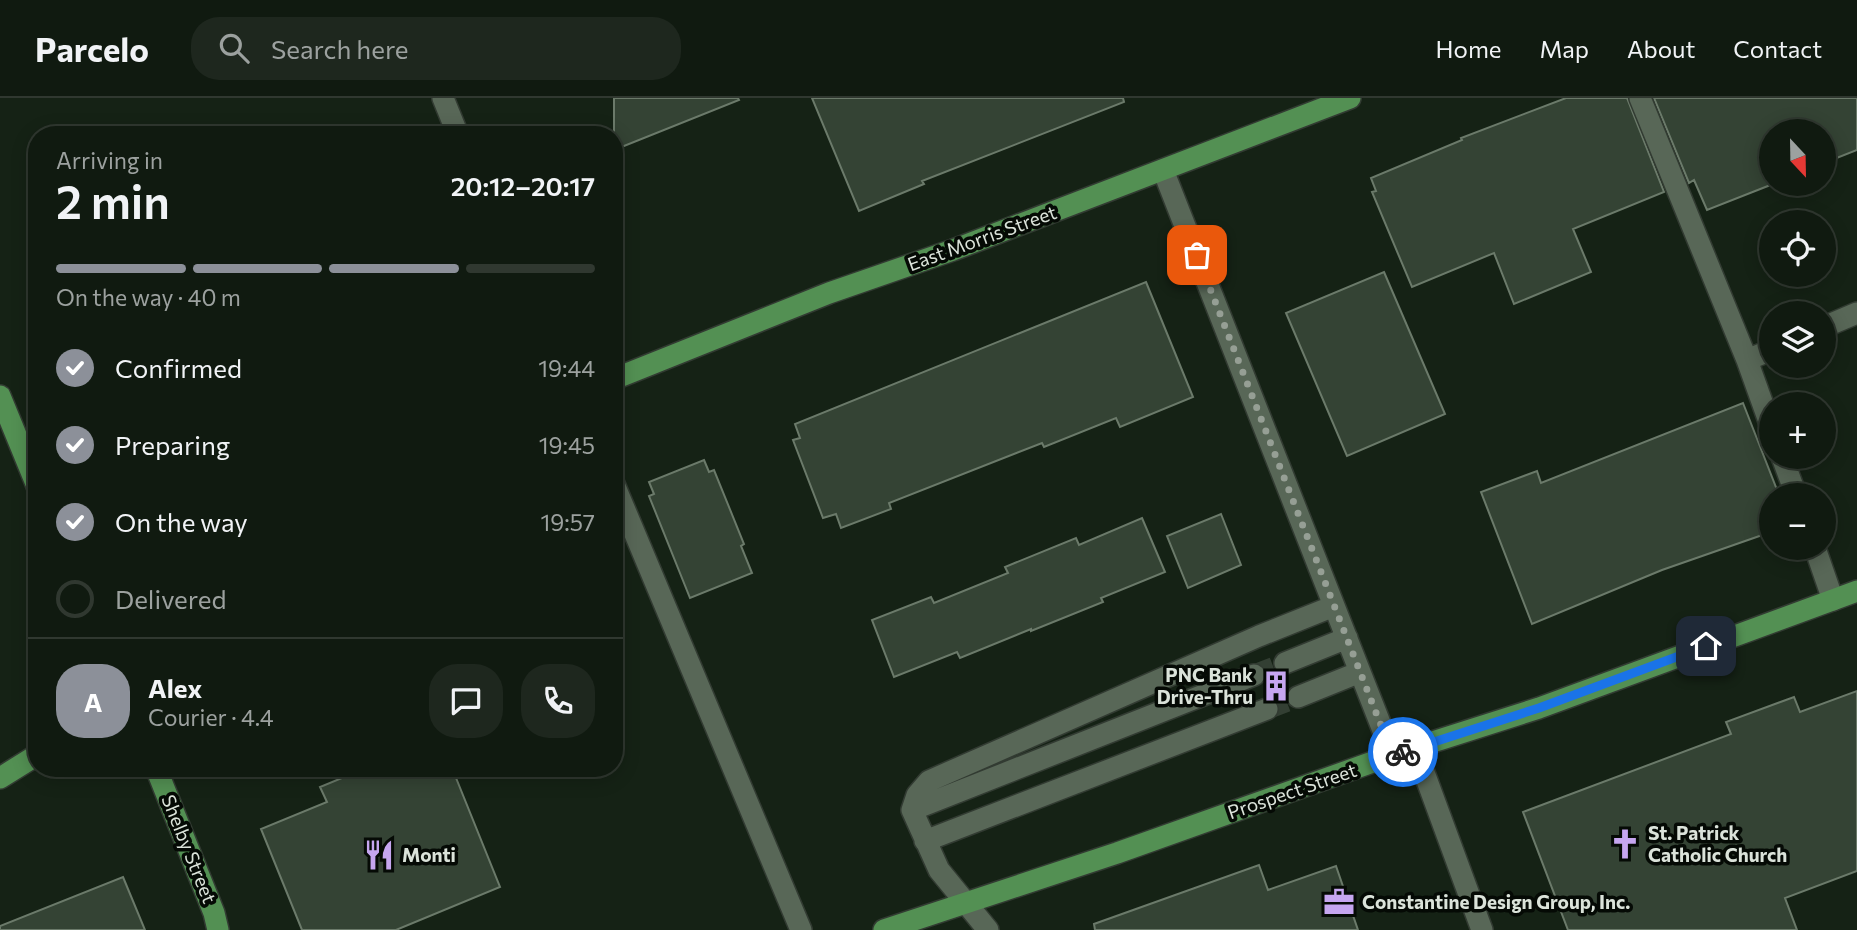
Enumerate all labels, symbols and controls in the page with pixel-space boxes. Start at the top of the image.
search box [191,17,681,80]
text: Parcelo [35,28,149,69]
icon: search [215,29,253,67]
text: Search here [271,33,409,64]
text: Home [1436,34,1502,63]
text: Map [1540,34,1589,63]
text: About [1627,34,1695,63]
text: Contact [1733,34,1822,63]
north arrow [1759,119,1836,196]
map controls [1759,119,1836,560]
text: Arriving in [56,146,163,174]
text: 20:12–20:17 [451,170,595,201]
text: 2 min [56,172,170,228]
street label: East Morris Street [904,200,1060,275]
button: locate [1759,210,1836,287]
pin [1167,225,1227,285]
icon: bag [1178,236,1216,274]
text: On the way · 40 m [56,283,241,311]
button: layers [1759,301,1836,378]
icon: check [56,349,94,387]
text: Confirmed [115,352,242,383]
text: 19:44 [538,354,595,382]
button: + [1759,392,1836,469]
icon: check [56,426,94,464]
text: Preparing [115,429,230,460]
text: 19:45 [539,431,595,459]
button: − [1759,483,1836,560]
icon: check [56,503,94,541]
text: On the way [115,506,248,537]
text: 19:57 [540,508,595,536]
text: Delivered [115,583,226,614]
pin [1676,616,1736,676]
icon: home [1687,627,1725,665]
place label: PNC Bank Drive-Thru [1157,663,1253,708]
button: chat [429,664,503,738]
button: phone [521,664,595,738]
building icon: PNC Bank Drive-Thru [1259,669,1293,703]
text: Alex [148,672,202,703]
text: A [84,686,102,717]
text: Courier · 4.4 [148,703,274,731]
courier [1368,717,1438,787]
icon: bike [1384,733,1422,771]
street label: Prospect Street [1224,758,1359,823]
street label: Shelby Street [157,791,222,907]
place label: St. Patrick Catholic Church [1648,821,1787,866]
church icon: St. Patrick Catholic Church [1608,827,1642,861]
restaurant icon: Monti [362,838,396,872]
place label: Monti [402,843,456,866]
office icon: Constantine Design Group, Inc. [1322,885,1356,919]
place label: Constantine Design Group, Inc. [1362,890,1630,913]

